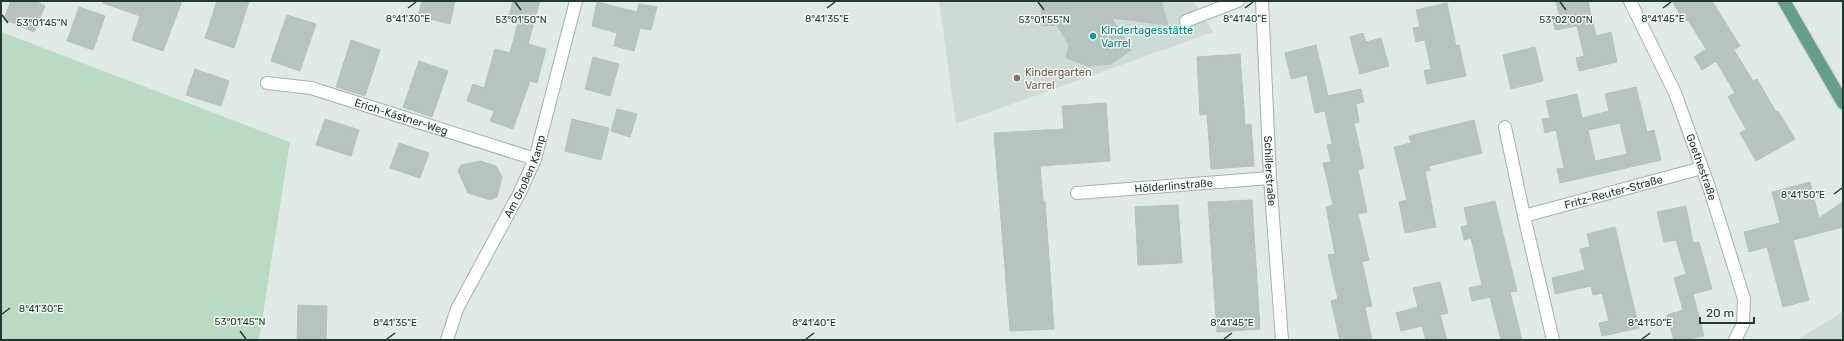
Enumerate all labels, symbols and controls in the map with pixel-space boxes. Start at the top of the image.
text: 8°41'30"E [386,13,430,25]
text: 8°41'35"E [805,13,849,25]
text: 8°41'40"E [1223,13,1267,25]
text: 8°41'45"E [1641,13,1685,25]
text: 53°01'50"N [495,14,547,26]
text: 53°01'55"N [1018,14,1070,26]
text: 53°02'00"N [1539,14,1593,26]
text: 53°01'45"N [17,17,68,29]
place label: Kindertagesstätte Varrel [1101,24,1193,50]
marker: Kindertagesstätte Varrel [1088,31,1098,41]
place label: Kindergarten Varrel [1025,66,1092,92]
marker: Kindergarten Varrel [1012,73,1022,83]
street label: Erich-Kästner-Weg [353,96,450,137]
street label: Goethestraße [1684,132,1719,202]
street label: Am Großen Kamp [501,133,547,220]
street label: Schillerstraße [1262,135,1279,207]
street label: Fritz-Reuter-Straße [1563,172,1664,211]
street label: Hölderlinstraße [1134,176,1213,195]
text: 8°41'50"E [1781,189,1825,201]
scale bar [1700,299,1754,325]
text: 8°41'30"E [19,303,63,315]
text: 20 m [1706,306,1734,320]
text: 53°01'45"N [215,316,266,328]
text: 8°41'35"E [373,317,417,329]
text: 8°41'40"E [792,317,836,329]
text: 8°41'45"E [1210,317,1254,329]
text: 8°41'50"E [1628,317,1672,329]

